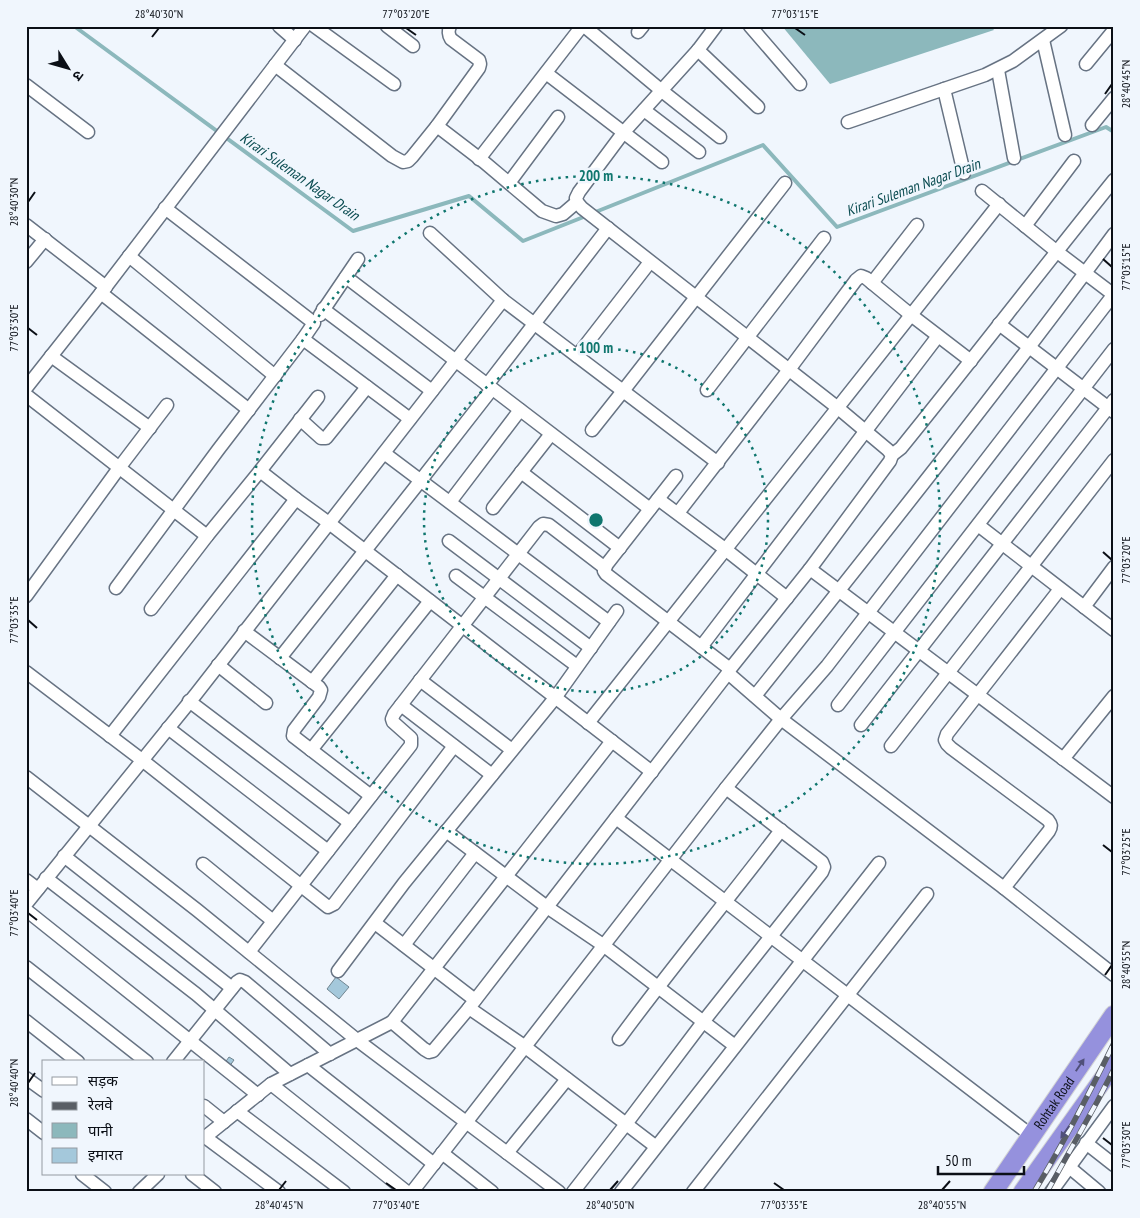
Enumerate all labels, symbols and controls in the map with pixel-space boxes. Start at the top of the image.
text: 28°40'30"N [135,6,183,21]
text: 77°03'20"E [382,6,430,21]
text: 77°03'15"E [771,6,819,21]
north arrow [42,42,92,92]
text: 28°40'45"N [1118,60,1133,108]
text: उ [68,67,88,85]
water label: Kirari Suleman Nagar Drain [237,128,364,225]
water label: Kirari Suleman Nagar Drain [843,153,984,220]
text: 200 m [579,166,613,185]
text: 28°40'30"N [6,178,21,226]
text: 77°03'15"E [1118,243,1133,291]
text: 77°03'30"E [6,304,21,352]
text: 100 m [579,338,613,357]
centre of rings [587,511,605,529]
text: 77°03'20"E [1118,536,1133,584]
text: 77°03'35"E [6,596,21,644]
text: 77°03'25"E [1118,828,1133,876]
text: 77°03'40"E [6,889,21,937]
text: 28°40'55"N [1118,941,1133,989]
one-way arrow [1075,1058,1085,1072]
text: 28°40'40"N [6,1059,21,1107]
legend [42,1060,205,1176]
text: सड़क [88,1071,118,1090]
street label: Rohtak Road [1030,1073,1078,1133]
text: रेलवे [87,1095,113,1114]
text: पानी [88,1121,114,1140]
text: 77°03'30"E [1118,1121,1133,1169]
one-way arrow [1060,1125,1070,1139]
scale bar [938,1143,1024,1175]
text: इमारत [88,1145,123,1164]
text: 50 m [945,1151,971,1170]
text: 28°40'45"N [255,1197,303,1212]
text: 77°03'40"E [372,1197,420,1212]
text: 28°40'50"N [586,1197,634,1212]
text: 77°03'35"E [760,1197,808,1212]
text: 28°40'55"N [918,1197,966,1212]

